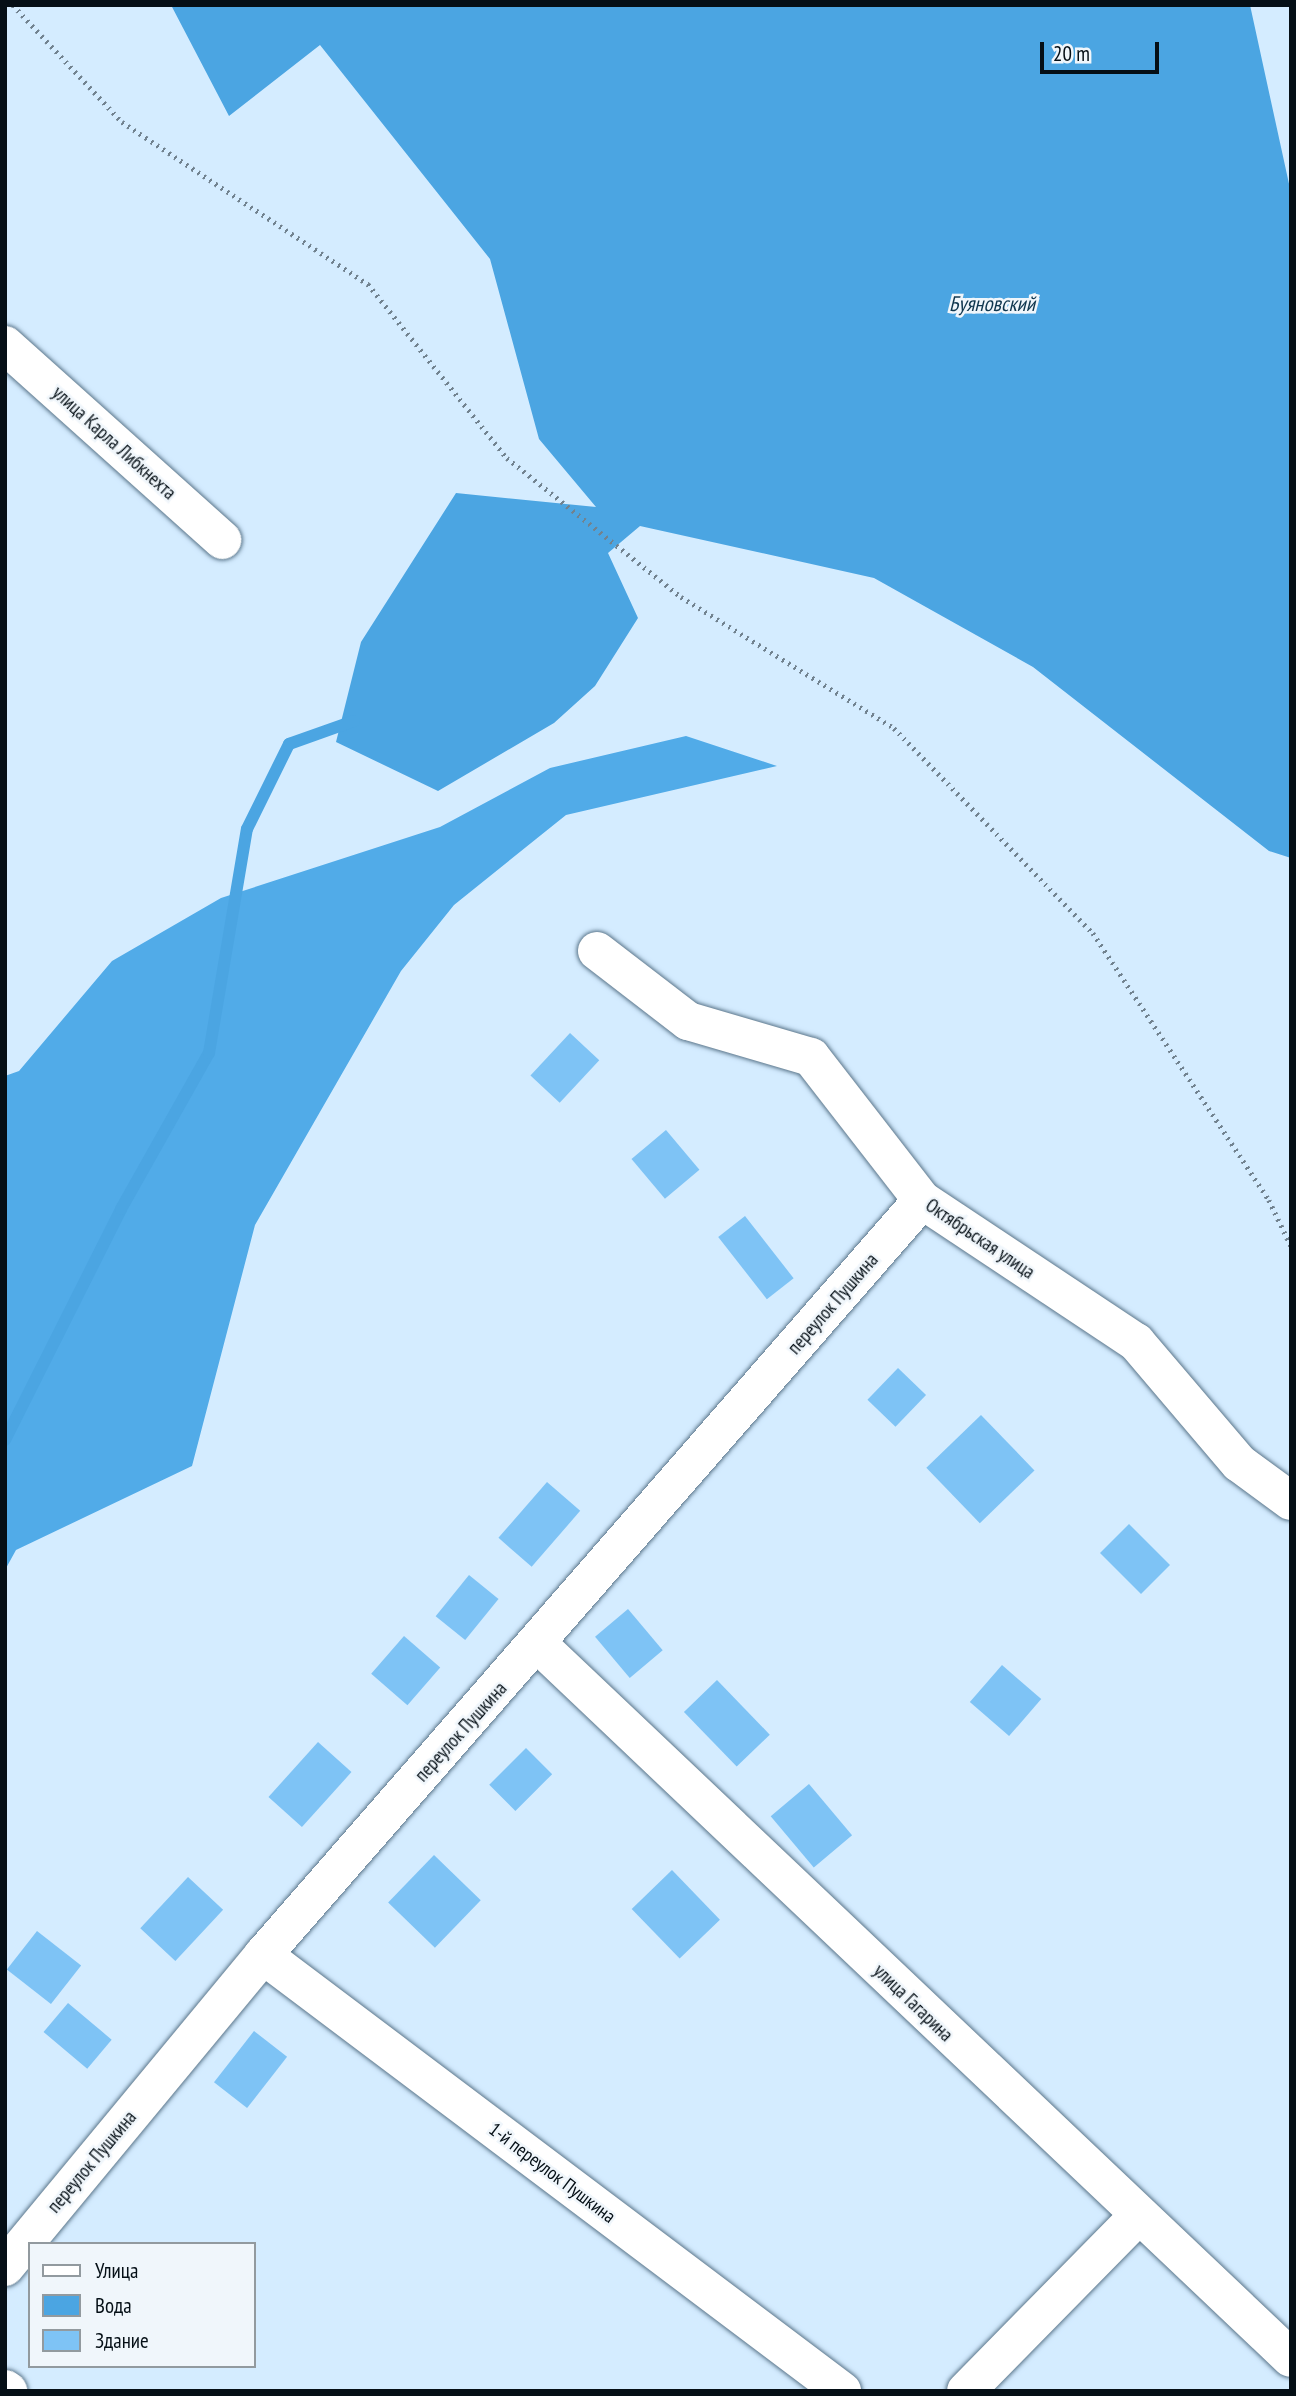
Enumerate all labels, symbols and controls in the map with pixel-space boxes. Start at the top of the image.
scale bar [1044,28,1163,72]
text: 20 m [1053,40,1090,67]
water label: Буяновский [949,291,1035,317]
street label: улица Карла Либкнехта [48,382,180,504]
street label: Октябрьская улица [921,1194,1039,1284]
street label: переулок Пушкина [783,1249,883,1359]
street label: переулок Пушкина [410,1678,512,1786]
street label: улица Гагарина [869,1960,957,2046]
street label: переулок Пушкина [43,2106,141,2218]
street label: 1-й переулок Пушкина [484,2118,620,2228]
legend [28,2242,256,2368]
text: Улица [95,2257,138,2284]
text: Вода [95,2292,132,2319]
text: Здание [95,2327,149,2354]

